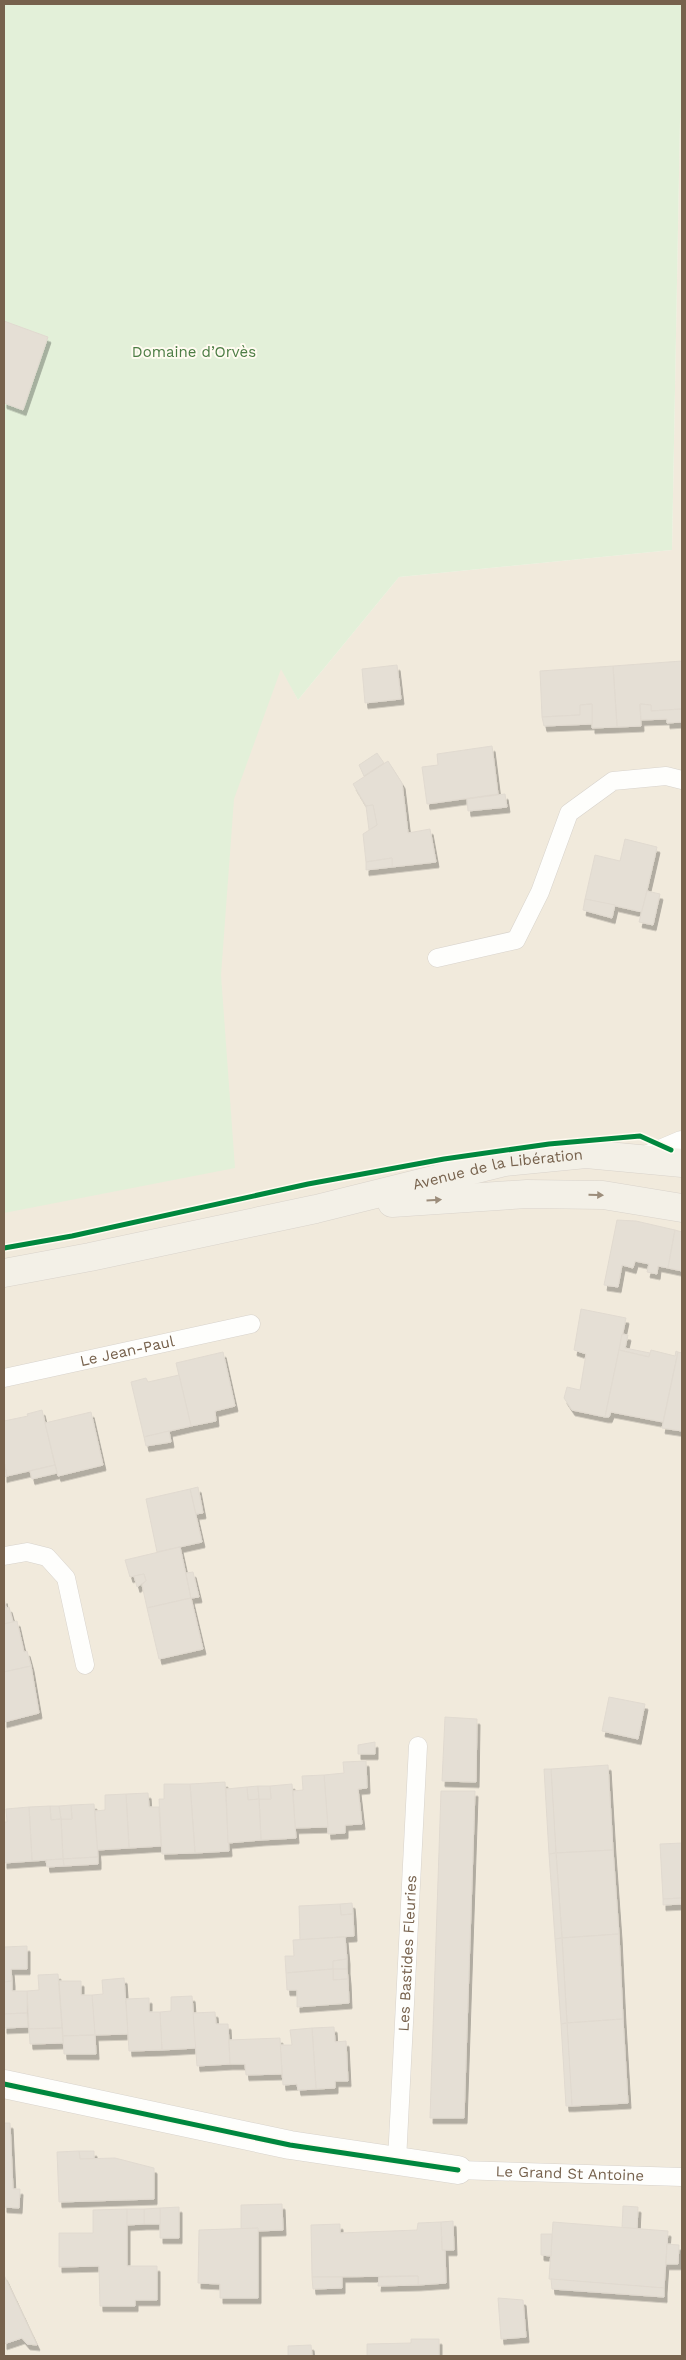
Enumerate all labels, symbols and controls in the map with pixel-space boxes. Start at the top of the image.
park label: Domaine d’Orvès [132,343,256,361]
street label: Avenue de la Libération [411,1145,584,1194]
one-way arrow [589,1191,605,1199]
one-way arrow [426,1196,442,1204]
street label: Le Jean-Paul [78,1332,176,1370]
street label: Les Bastides Fleuries [395,1875,420,2032]
street label: Le Grand St Antoine [495,2162,644,2185]

